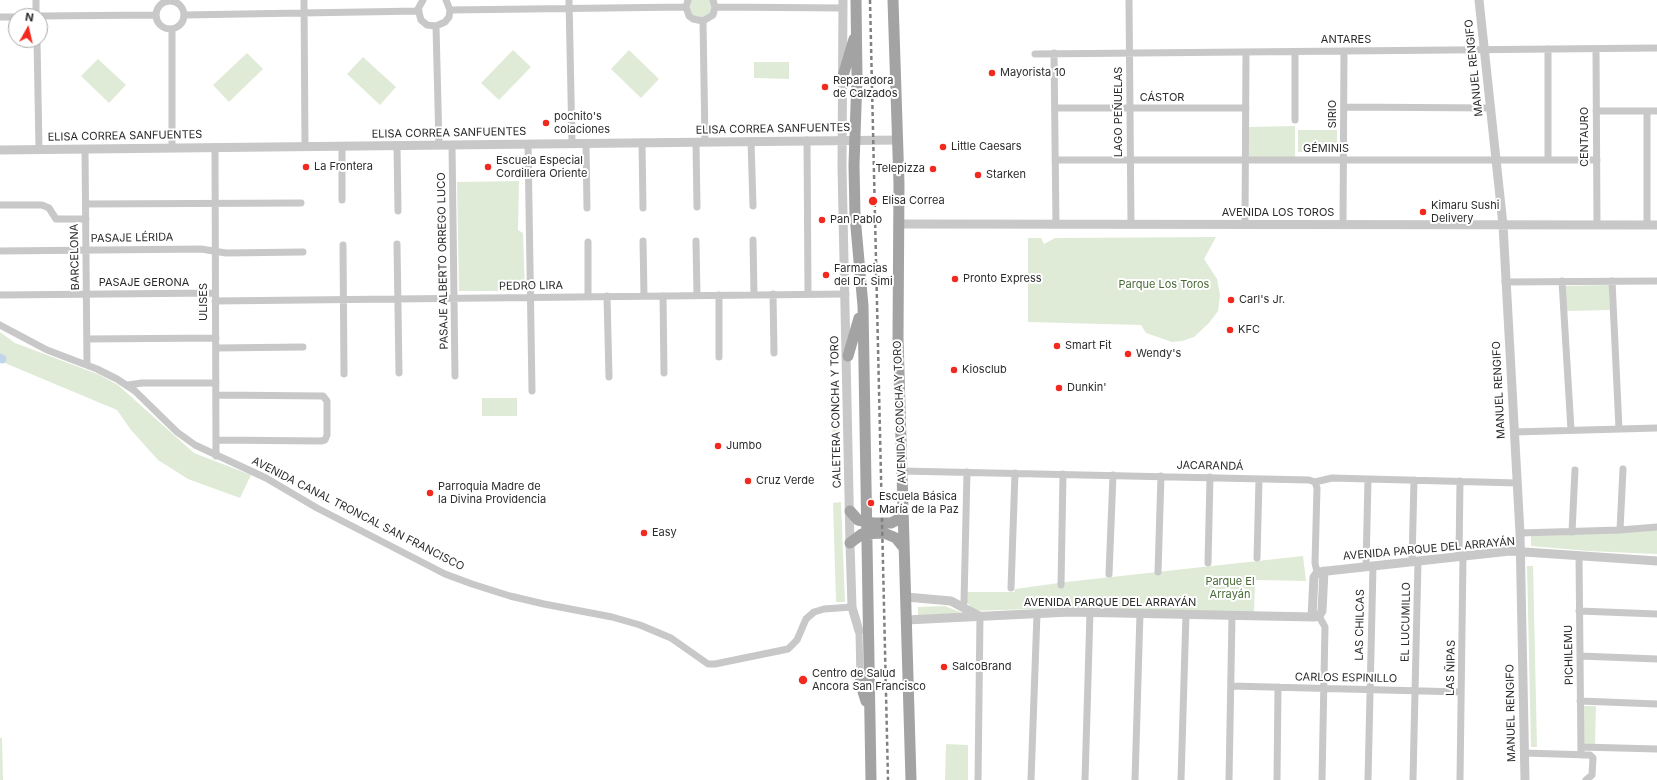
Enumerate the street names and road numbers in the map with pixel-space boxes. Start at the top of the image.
street label: MANUEL RENGIFO [1462,19,1486,117]
street label: ANTARES [1321,33,1371,47]
street label: LAGO PEÑUELAS [1112,67,1126,157]
street label: CÁSTOR [1140,91,1184,105]
street label: SIRIO [1326,100,1340,128]
street label: CENTAURO [1578,107,1592,167]
street label: ELISA CORREA SANFUENTES [696,121,850,137]
street label: ELISA CORREA SANFUENTES [372,125,526,141]
street label: ELISA CORREA SANFUENTES [48,128,202,144]
street label: GÉMINIS [1303,142,1349,156]
street label: PASAJE ALBERTO ORREGO LUCO [435,172,451,350]
street label: AVENIDA LOS TOROS [1222,206,1334,220]
street label: BARCELONA [68,224,82,290]
street label: PASAJE LÉRIDA [91,231,173,245]
street label: PASAJE GERONA [99,276,189,290]
street label: PEDRO LIRA [499,279,563,293]
street label: ULISES [197,283,211,321]
street label: CALETERA CONCHA Y TORO [828,336,844,488]
street label: AVENIDA CONCHA Y TORO [891,340,909,484]
street label: MANUEL RENGIFO [1490,341,1508,439]
street label: AVENIDA CANAL TRONCAL SAN FRANCISCO [250,454,466,574]
street label: JACARANDÁ [1176,459,1244,473]
street label: AVENIDA PARQUE DEL ARRAYÁN [1342,535,1516,563]
street label: EL LUCUMILLO [1399,582,1413,662]
street label: LAS CHILCAS [1353,589,1367,661]
street label: AVENIDA PARQUE DEL ARRAYÁN [1024,596,1196,610]
street label: PICHILEMU [1562,625,1576,685]
street label: LAS ÑIPAS [1444,640,1458,696]
street label: MANUEL RENGIFO [1504,664,1518,762]
street label: CARLOS ESPINILLO [1295,671,1397,685]

